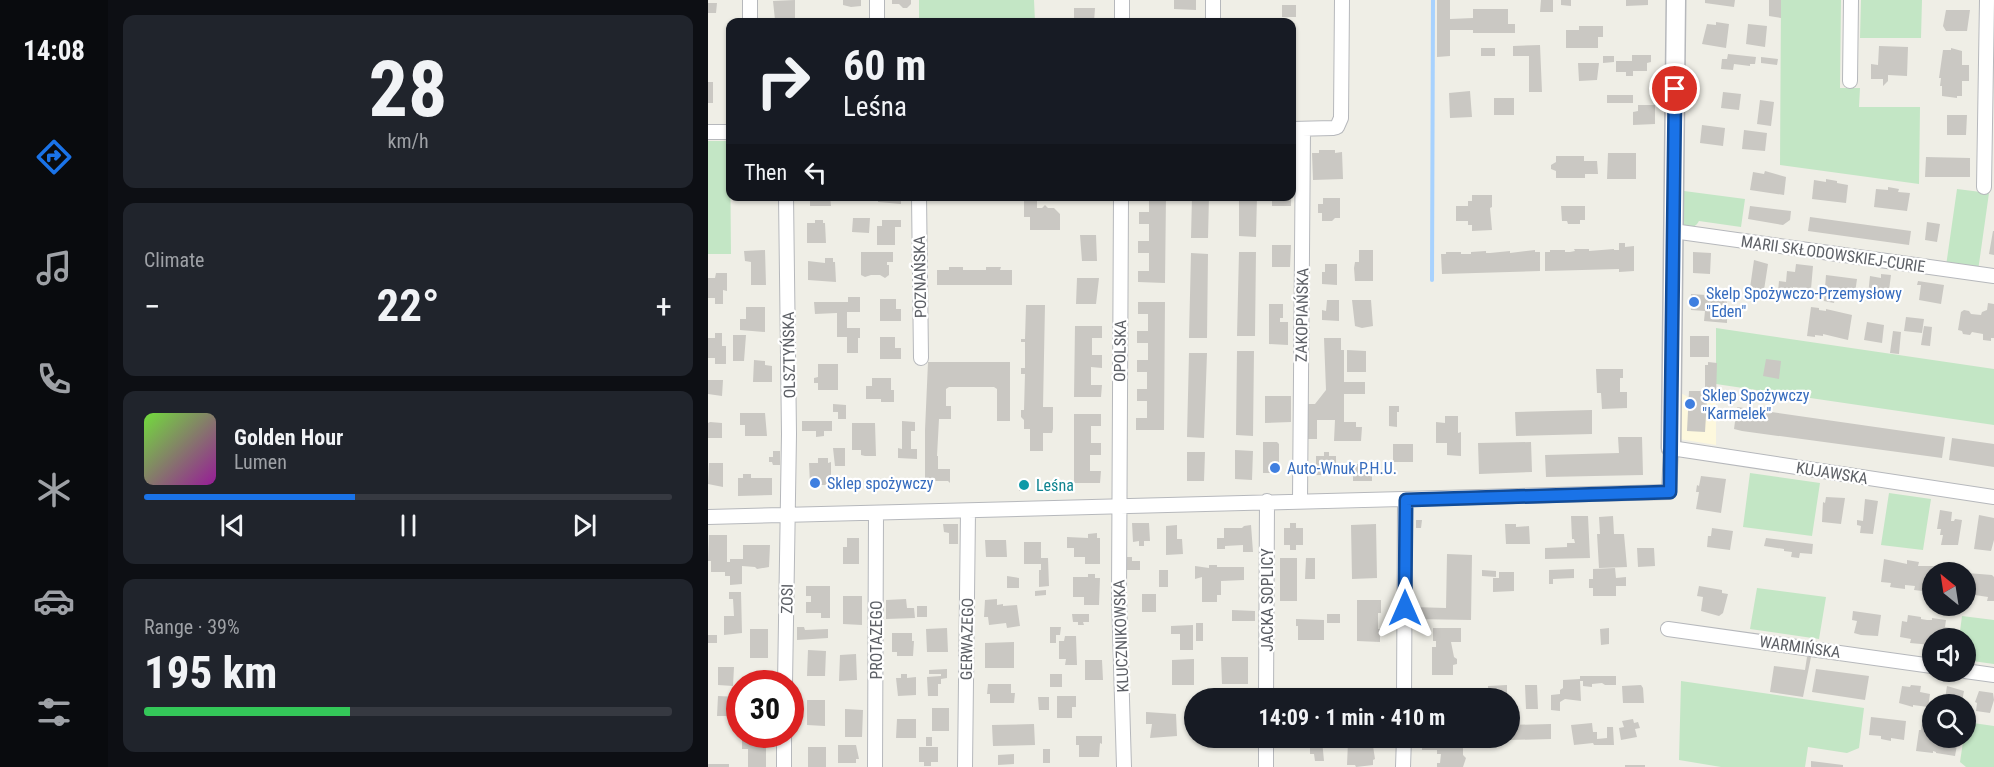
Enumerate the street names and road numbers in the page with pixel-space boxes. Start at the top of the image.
street label: MARII SKŁODOWSKIEJ-CURIE [1740,232,1926,276]
street label: POZNAŃSKA [910,236,930,318]
street label: ZAKOPIAŃSKA [1292,268,1312,362]
street label: OLSZTYŃSKA [779,311,799,399]
street label: OPOLSKA [1110,320,1130,382]
street label: KUJAWSKA [1795,458,1869,488]
street label: JACKA SOPLICY [1258,548,1277,652]
street label: KLUCZNIKOWSKA [1110,579,1132,693]
street label: ZOSI [777,584,797,614]
street label: GERWAZEGO [957,598,977,680]
street label: PROTAZEGO [867,600,886,680]
street label: WARMIŃSKA [1758,632,1842,662]

